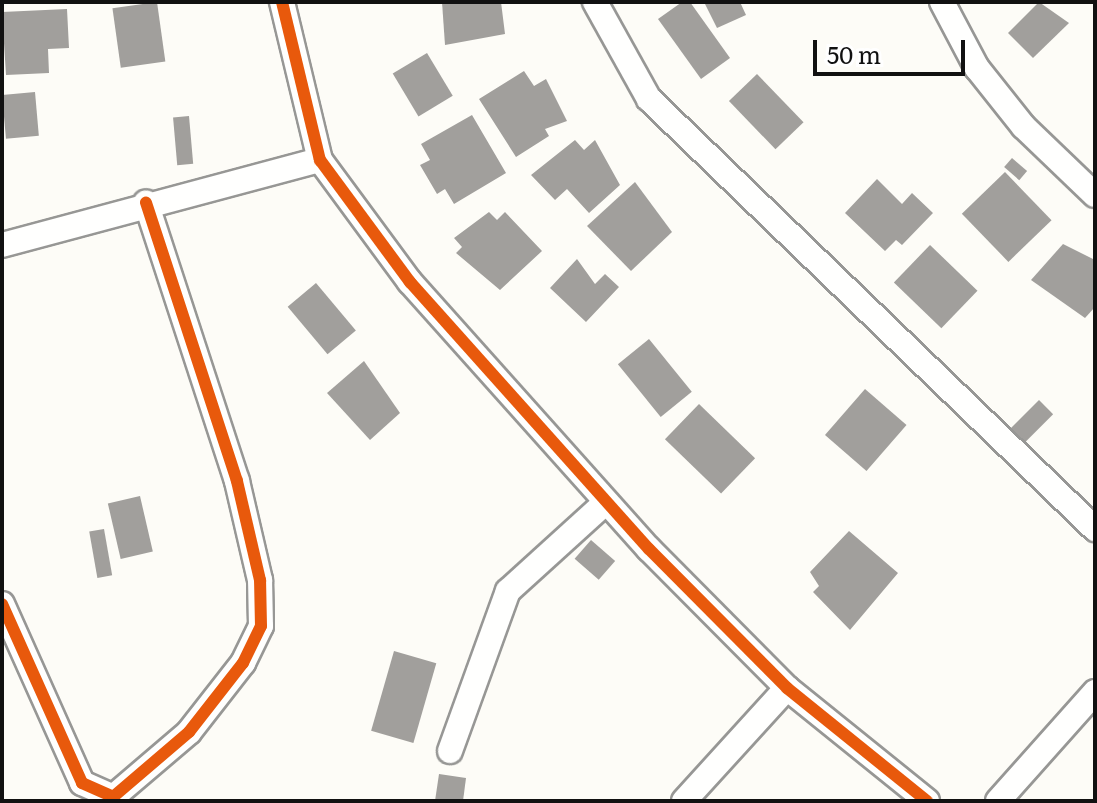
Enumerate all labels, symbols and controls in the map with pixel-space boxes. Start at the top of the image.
scale bar [817,24,969,74]
text: 50 m [827,36,881,71]

